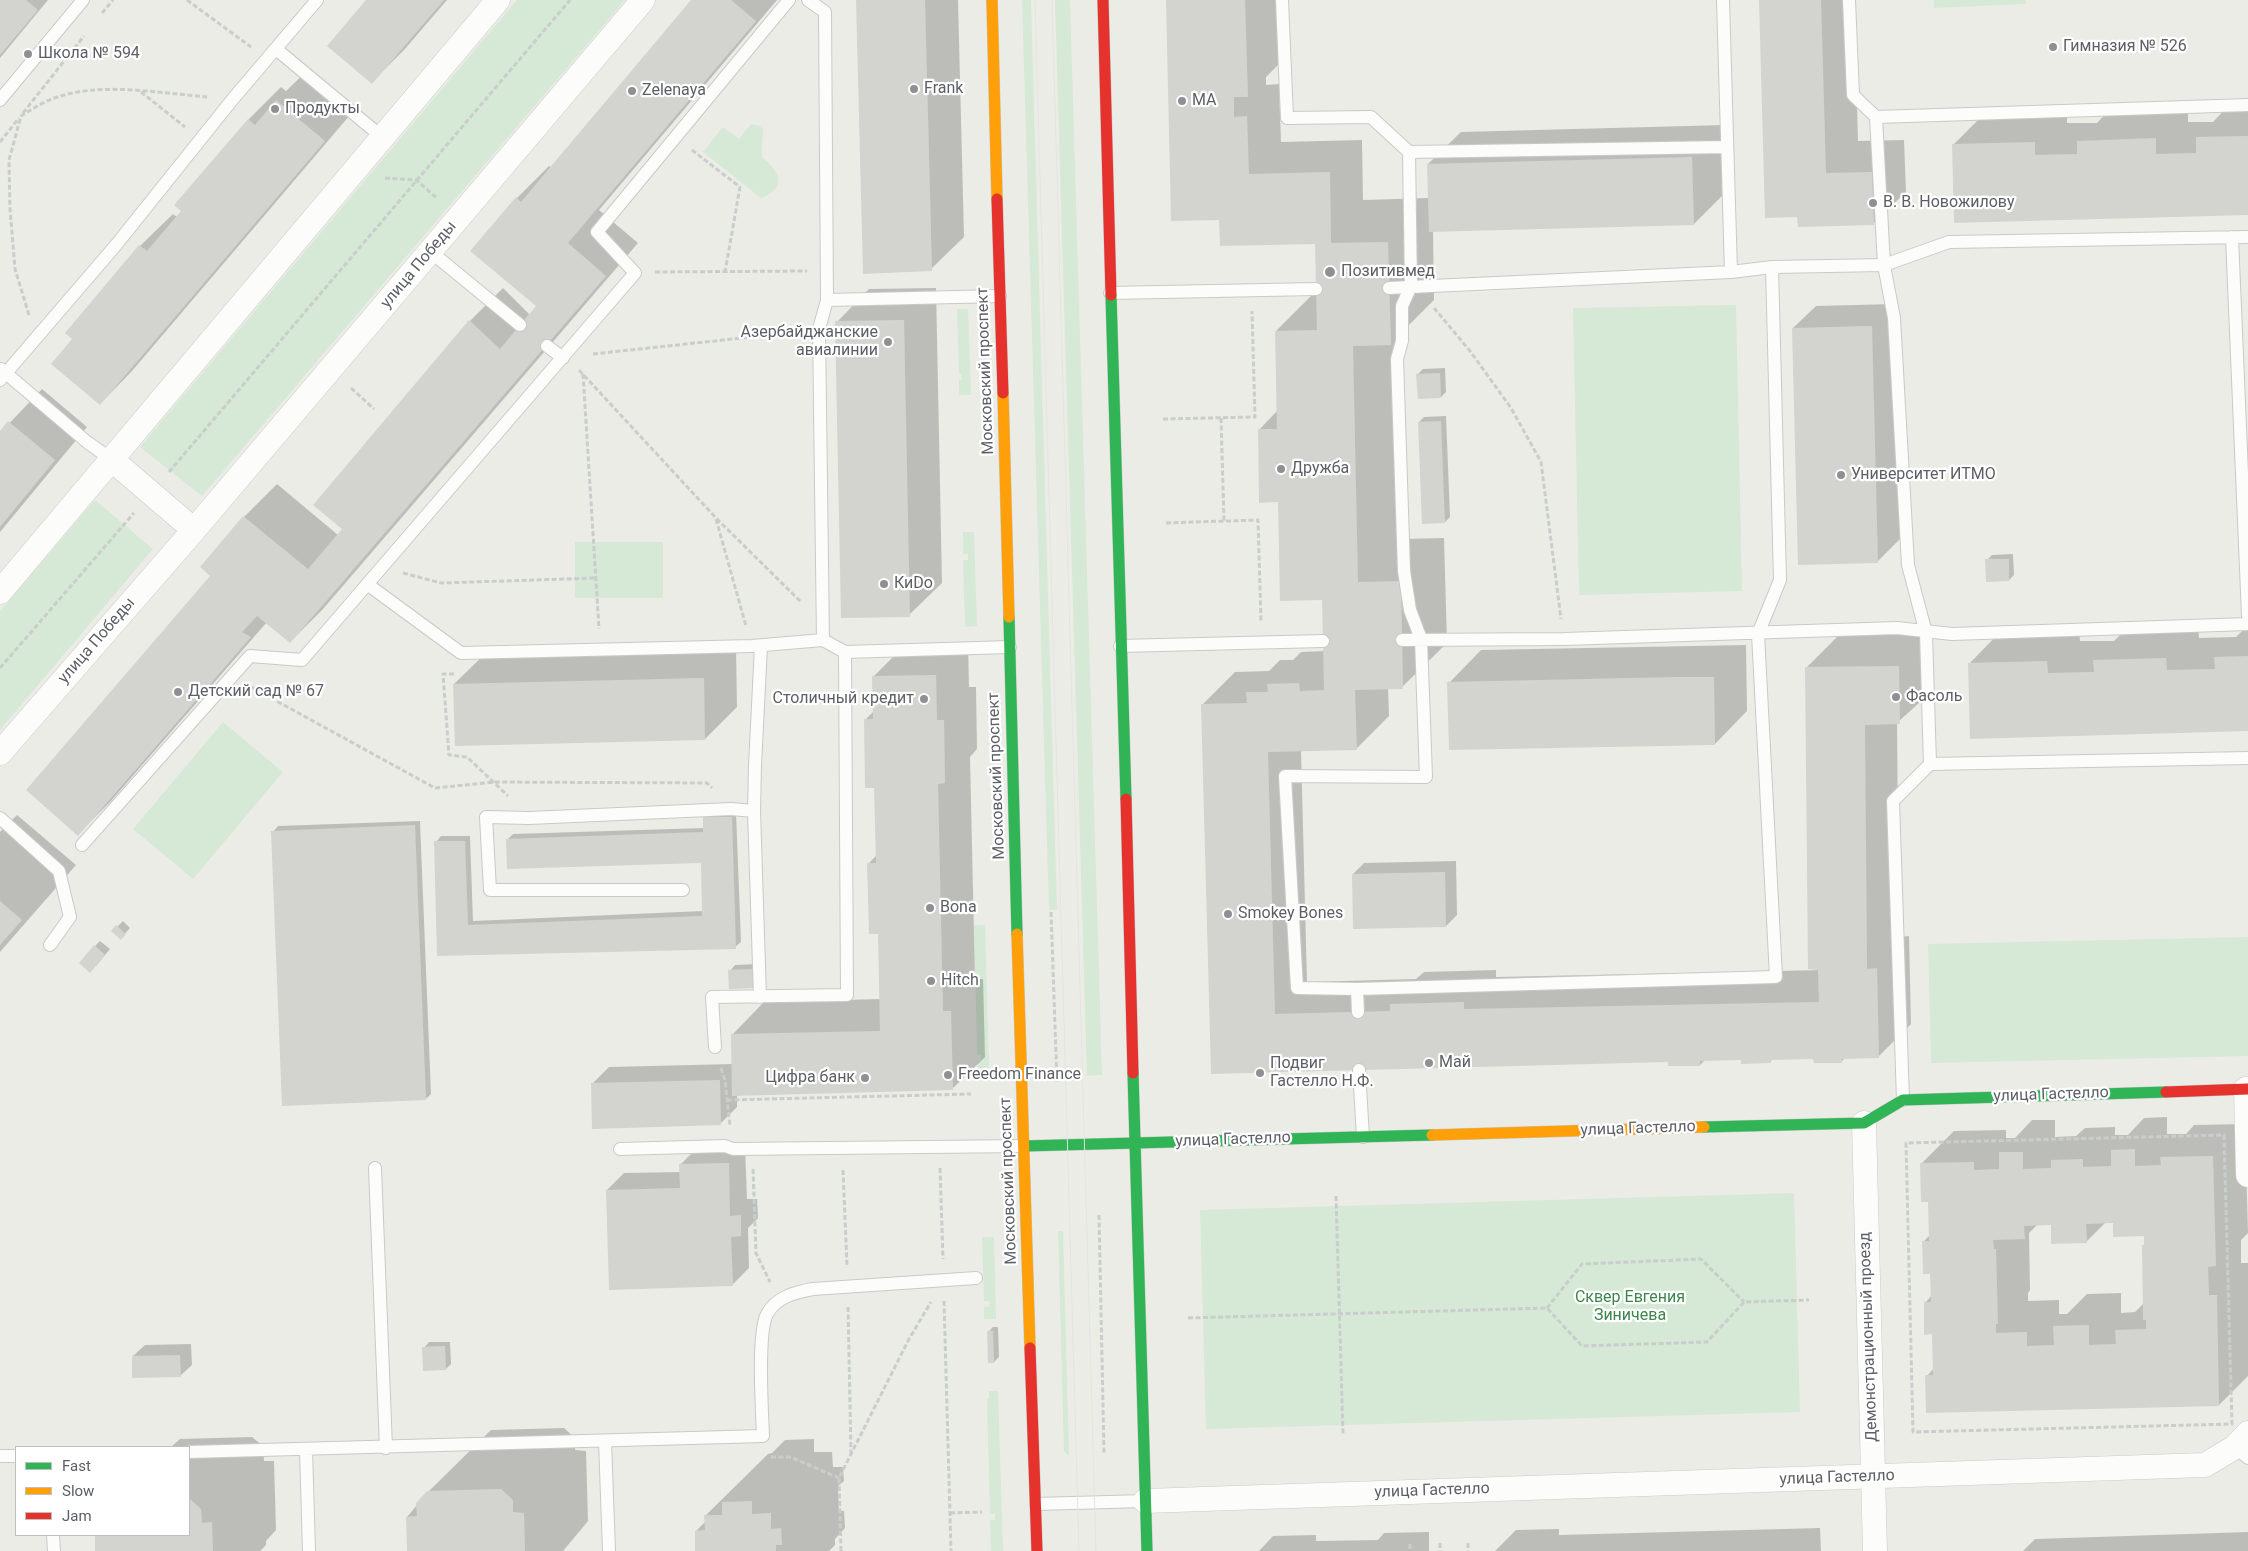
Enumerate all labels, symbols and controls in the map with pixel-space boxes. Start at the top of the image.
place label: Гимназия № 526 [2063,37,2187,57]
marker: Гимназия № 526 [2047,41,2059,53]
place label: Школа № 594 [38,44,140,64]
marker: Школа № 594 [22,48,34,60]
place label: Frank [924,79,963,99]
place label: Zelenaya [642,81,706,101]
marker: Frank [908,83,920,95]
marker: Zelenaya [626,85,638,97]
place label: MA [1192,91,1217,111]
marker: MA [1176,95,1188,107]
place label: Продукты [285,99,360,119]
marker: Продукты [269,103,281,115]
place label: В. В. Новожилову [1883,193,2014,213]
marker: В. В. Новожилову [1867,197,1879,209]
street label: улица Победы [377,218,461,312]
place label: Позитивмед [1341,262,1435,282]
marker: Позитивмед [1323,265,1337,279]
street label: Московский проспект [973,287,999,455]
place label: Азербайджанские авиалинии [741,323,878,361]
marker: Азербайджанские авиалинии [882,336,894,348]
place label: Дружба [1291,459,1349,479]
marker: Дружба [1275,463,1287,475]
place label: Университет ИТМО [1851,465,1996,485]
marker: Университет ИТМО [1835,469,1847,481]
place label: КиDo [894,574,933,594]
marker: КиDo [878,578,890,590]
street label: улица Победы [54,594,140,688]
place label: Детский сад № 67 [188,682,324,702]
marker: Детский сад № 67 [172,686,184,698]
place label: Фасоль [1906,687,1962,707]
place label: Столичный кредит [772,689,914,709]
marker: Фасоль [1890,691,1902,703]
street label: Московский проспект [984,692,1010,860]
marker: Столичный кредит [918,693,930,705]
place label: Bona [940,898,977,918]
marker: Bona [924,902,936,914]
place label: Smokey Bones [1238,904,1343,924]
marker: Smokey Bones [1222,908,1234,920]
place label: Hitch [941,971,979,991]
marker: Hitch [925,975,937,987]
place label: Май [1439,1053,1471,1073]
place label: Подвиг Гастелло Н.Ф. [1270,1054,1374,1092]
marker: Май [1423,1057,1435,1069]
place label: Freedom Finance [958,1065,1081,1085]
marker: Подвиг Гастелло Н.Ф. [1254,1067,1266,1079]
place label: Цифра банк [765,1068,855,1088]
marker: Freedom Finance [942,1069,954,1081]
marker: Цифра банк [859,1072,871,1084]
street label: улица Гастелло [1993,1083,2109,1107]
street label: Московский проспект [996,1097,1022,1265]
street label: улица Гастелло [1580,1117,1696,1141]
street label: улица Гастелло [1175,1128,1291,1152]
street label: Демонстрационный проезд [1856,1232,1882,1442]
park label: Сквер Евгения Зиничева [1575,1288,1685,1326]
legend [15,1446,190,1536]
text: Fast [62,1457,91,1475]
street label: улица Гастелло [1779,1466,1895,1490]
street label: улица Гастелло [1374,1479,1490,1503]
text: Slow [62,1482,94,1500]
text: Jam [62,1507,92,1525]

